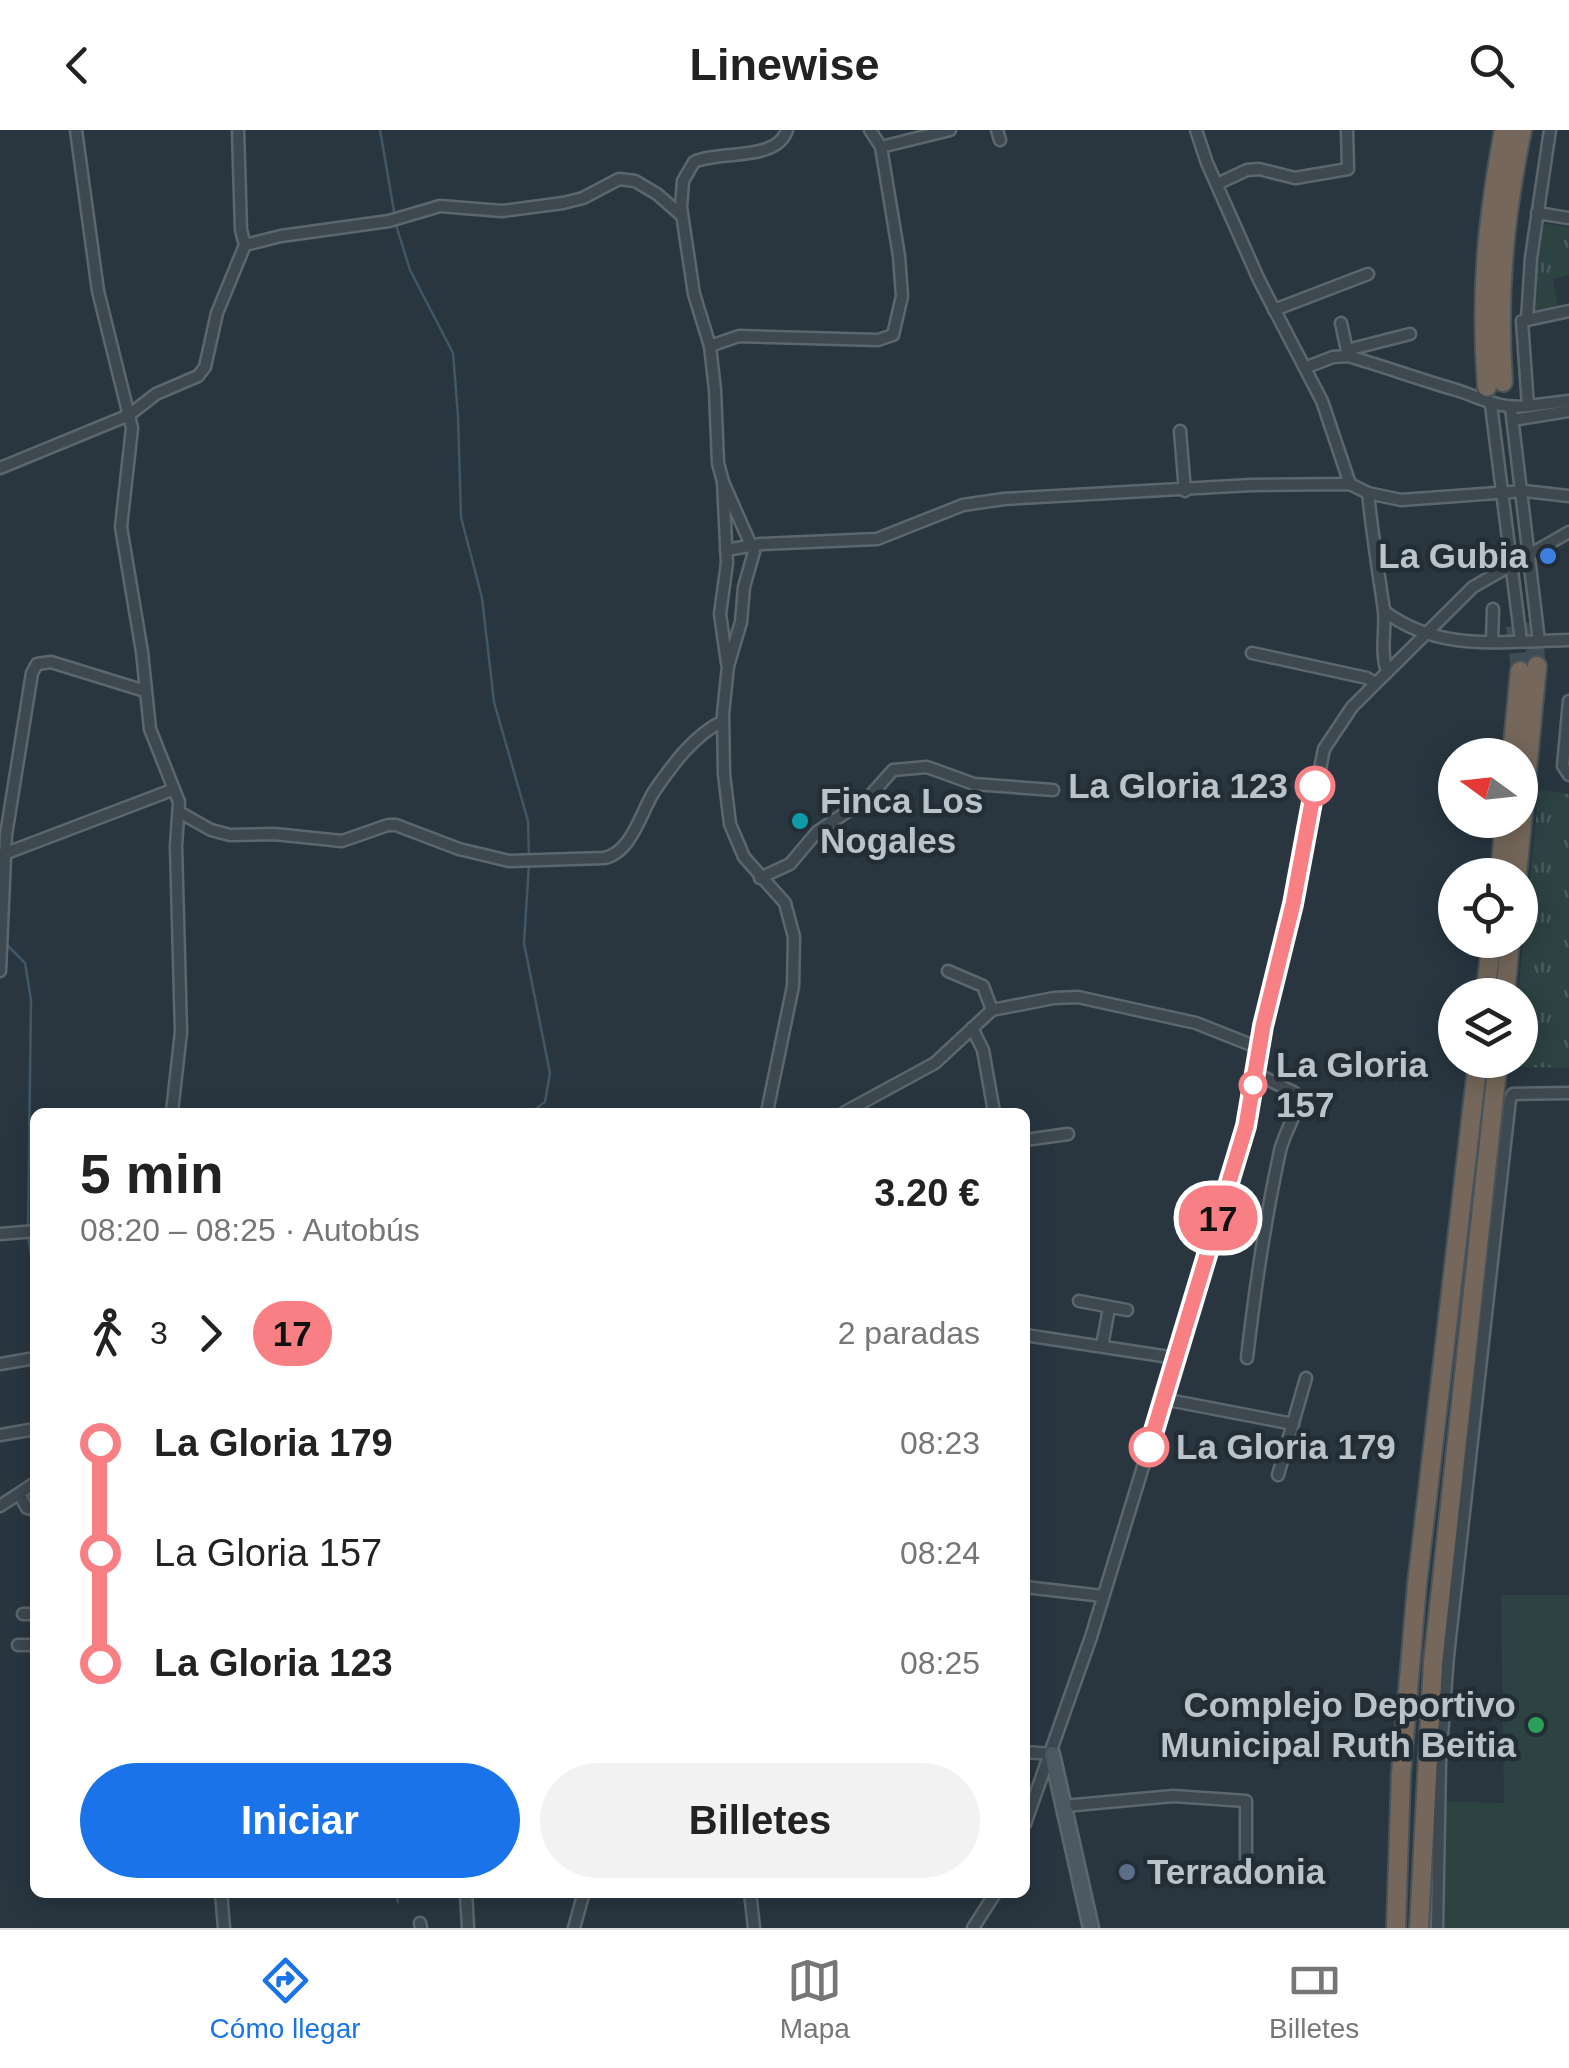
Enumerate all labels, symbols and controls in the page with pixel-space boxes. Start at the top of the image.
icon: back [50,38,105,93]
icon: search [1464,38,1519,93]
text: Linewise [689,39,880,90]
place label: La Gubia [1378,536,1529,575]
marker: La Gubia [1537,545,1559,567]
north arrow [1438,738,1538,838]
map controls [1438,738,1538,1078]
place label: La Gloria 123 [1068,766,1288,805]
marker: La Gloria 123 [1296,767,1334,805]
place label: Finca Los Nogales [820,781,983,860]
marker: Finca Los Nogales [789,810,811,832]
button: locate [1438,858,1538,958]
button: layers [1438,978,1538,1078]
place label: La Gloria 157 [1276,1045,1428,1124]
marker: La Gloria 157 [1240,1072,1266,1098]
text: 5 min [80,1143,224,1205]
text: 3.20 € [874,1172,980,1214]
line badge: 17 [1173,1186,1263,1250]
text: 17 [1199,1199,1237,1238]
text: 08:20 – 08:25 · Autobús [80,1212,420,1248]
icon: walk [80,1306,135,1361]
icon: forward [183,1306,238,1361]
text: 17 [273,1314,312,1353]
text: 3 [150,1315,168,1351]
text: 2 paradas [838,1315,980,1351]
text: La Gloria 179 [154,1422,393,1464]
text: 08:23 [900,1425,980,1461]
place label: La Gloria 179 [1176,1427,1396,1466]
marker: La Gloria 179 [1130,1428,1168,1466]
text: La Gloria 157 [154,1532,382,1574]
text: 08:24 [900,1535,980,1571]
text: La Gloria 123 [154,1642,393,1684]
text: 08:25 [900,1645,980,1681]
place label: Complejo Deportivo Municipal Ruth Beitia [1160,1685,1517,1764]
marker: Complejo Deportivo Municipal Ruth Beitia [1525,1714,1547,1736]
button: Iniciar [80,1763,520,1878]
button: Billetes [540,1763,980,1878]
place label: Terradonia [1147,1852,1326,1891]
marker: Terradonia [1116,1861,1138,1883]
tab: Cómo llegar [210,1953,361,2045]
tab: Mapa [780,1953,850,2045]
tab: Billetes [1269,1953,1359,2045]

